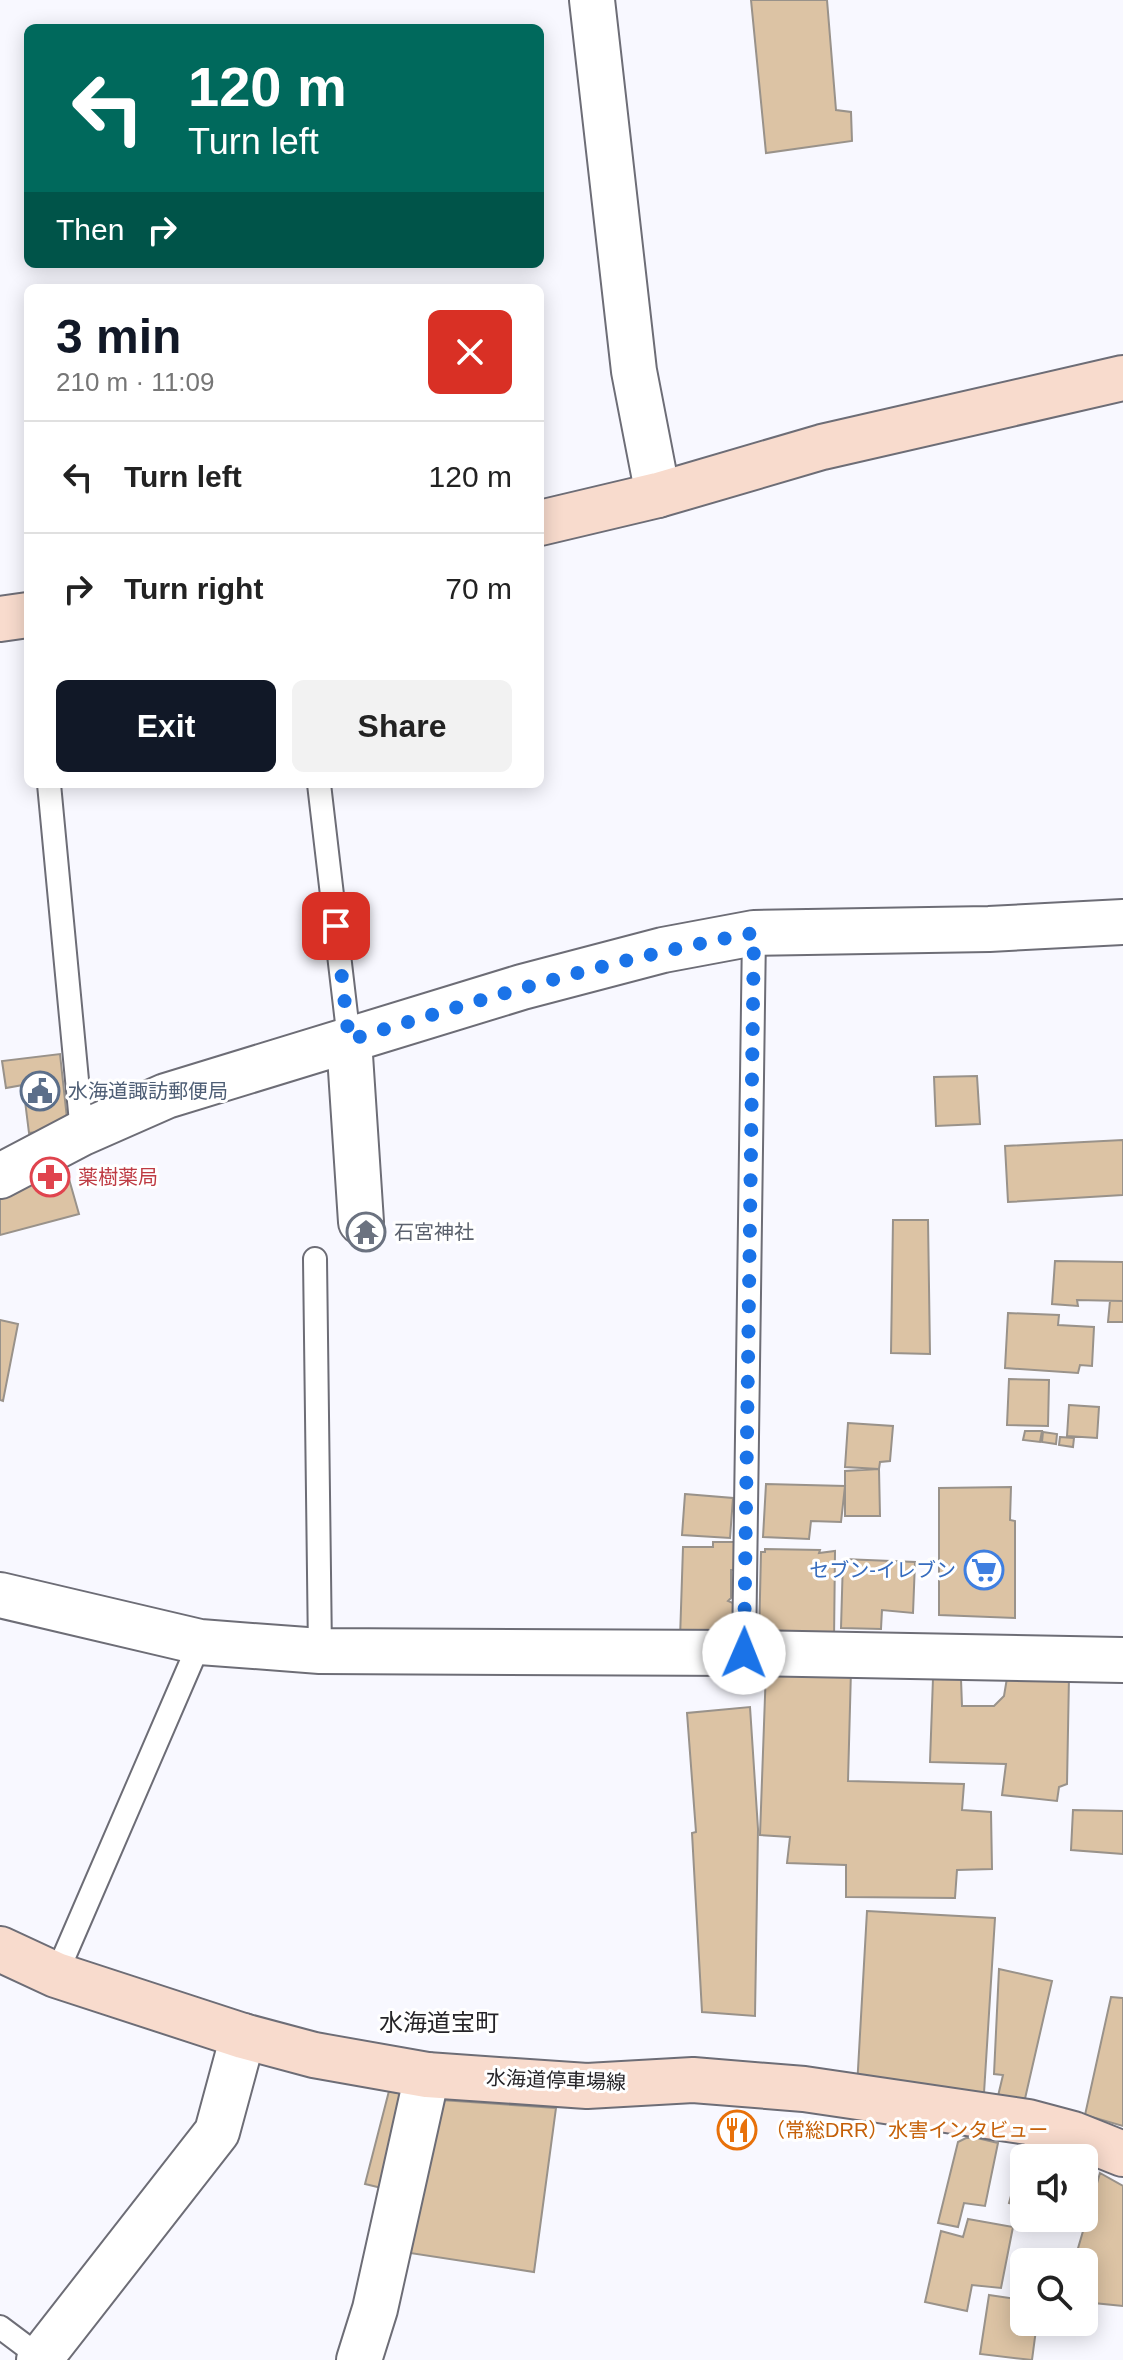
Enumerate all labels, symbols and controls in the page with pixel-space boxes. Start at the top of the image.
text: 120 m [188,55,347,118]
icon: left [56,56,160,160]
text: Turn left [188,121,319,162]
icon: right [140,208,184,252]
text: Then [56,213,124,246]
text: 3 min [56,310,181,363]
button: close [428,310,512,394]
text: 210 m · 11:09 [56,367,215,397]
icon: left [56,455,100,499]
text: Turn left [124,460,242,493]
text: 120 m [429,460,512,493]
icon: right [56,567,100,611]
text: Turn right [124,572,263,605]
text: 70 m [445,572,512,605]
button: Exit [56,680,276,772]
button: Share [292,680,512,772]
pin [302,892,370,960]
icon: arrive [314,904,358,948]
public building icon: 水海道諏訪郵便局 [19,1070,61,1112]
place label: 水海道諏訪郵便局 [68,1080,228,1102]
pharmacy icon: 薬樹薬局 [29,1156,71,1198]
place label: 薬樹薬局 [78,1166,158,1188]
temple icon: 石宮神社 [345,1211,387,1253]
place label: 石宮神社 [394,1221,474,1243]
supermarket icon: セブン-イレブン [963,1549,1005,1591]
place label: セブン-イレブン [809,1559,956,1581]
position arrow [702,1611,786,1695]
district label: 水海道宝町 [379,2009,499,2036]
street label: 水海道停車場線 [486,2067,626,2093]
restaurant icon: （常総DRR）水害インタビュー [716,2109,758,2151]
place label: （常総DRR）水害インタビュー [765,2119,1048,2141]
map controls [1010,2144,1098,2336]
button: sound [1010,2144,1098,2232]
button: search [1010,2248,1098,2336]

